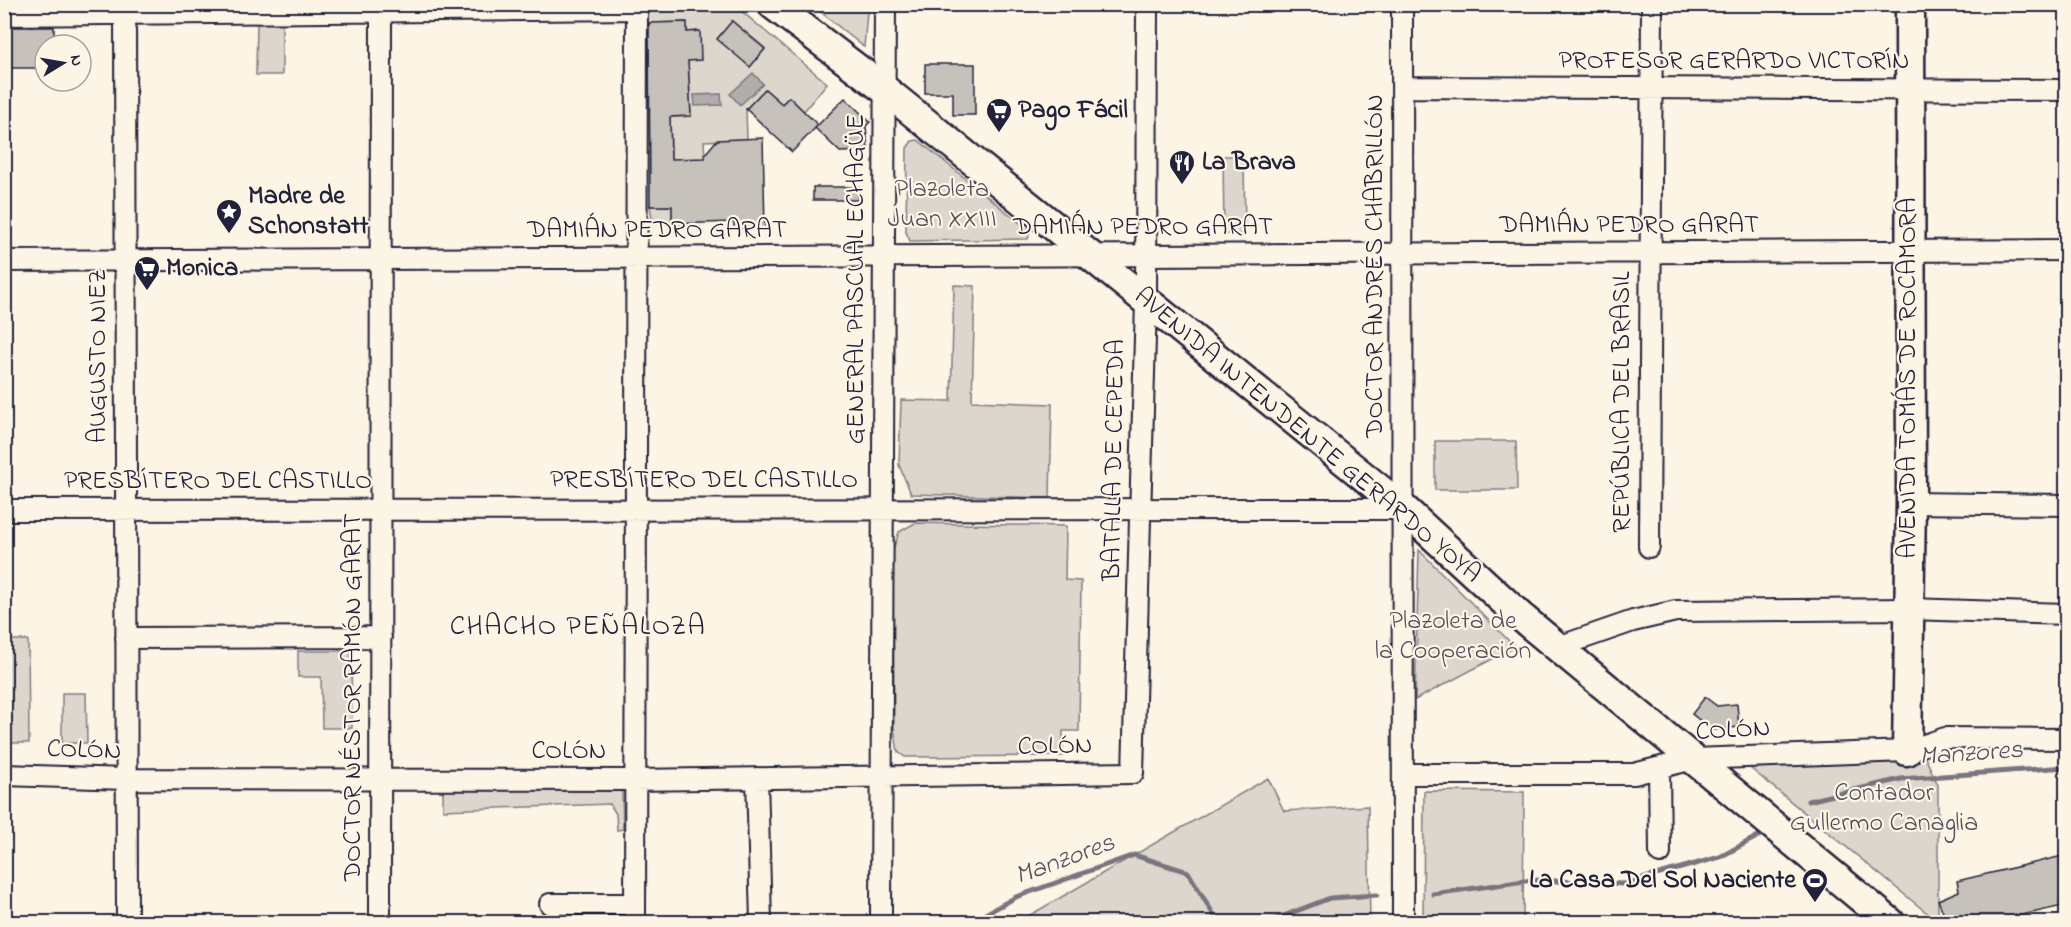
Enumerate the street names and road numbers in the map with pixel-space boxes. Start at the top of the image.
street label: PROFESOR GERARDO VICTORÍN [1559,43,1909,81]
street label: DOCTOR ANDRÉS CHABRILLÓN [1357,94,1395,439]
street label: GENERAL PASCUAL ECHAGÜE [838,114,876,444]
street label: AVENIDA TOMÁS DE ROCAMORA [1890,197,1928,559]
street label: DAMIÁN PEDRO GARAT [1498,207,1759,245]
street label: DAMIÁN PEDRO GARAT [1012,209,1273,247]
street label: DAMIÁN PEDRO GARAT [526,212,787,250]
street label: AUGUSTO NIEZ [80,269,118,443]
street label: REPÚBLICA DEL BRASIL [1604,271,1642,533]
street label: AVENIDA INTENDENTE GERARDO YOYA [1125,279,1489,593]
street label: BATALLA DE CEPEDA [1094,339,1136,582]
street label: PRESBÍTERO DEL CASTILLO [550,462,858,500]
street label: PRESBÍTERO DEL CASTILLO [64,463,372,501]
street label: DOCTOR NÉSTOR RAMÓN GARAT [335,513,373,882]
street label: COLÓN [1695,710,1771,752]
street label: COLÓN [1017,727,1093,767]
street label: COLÓN [46,731,122,771]
street label: COLÓN [532,733,606,771]

